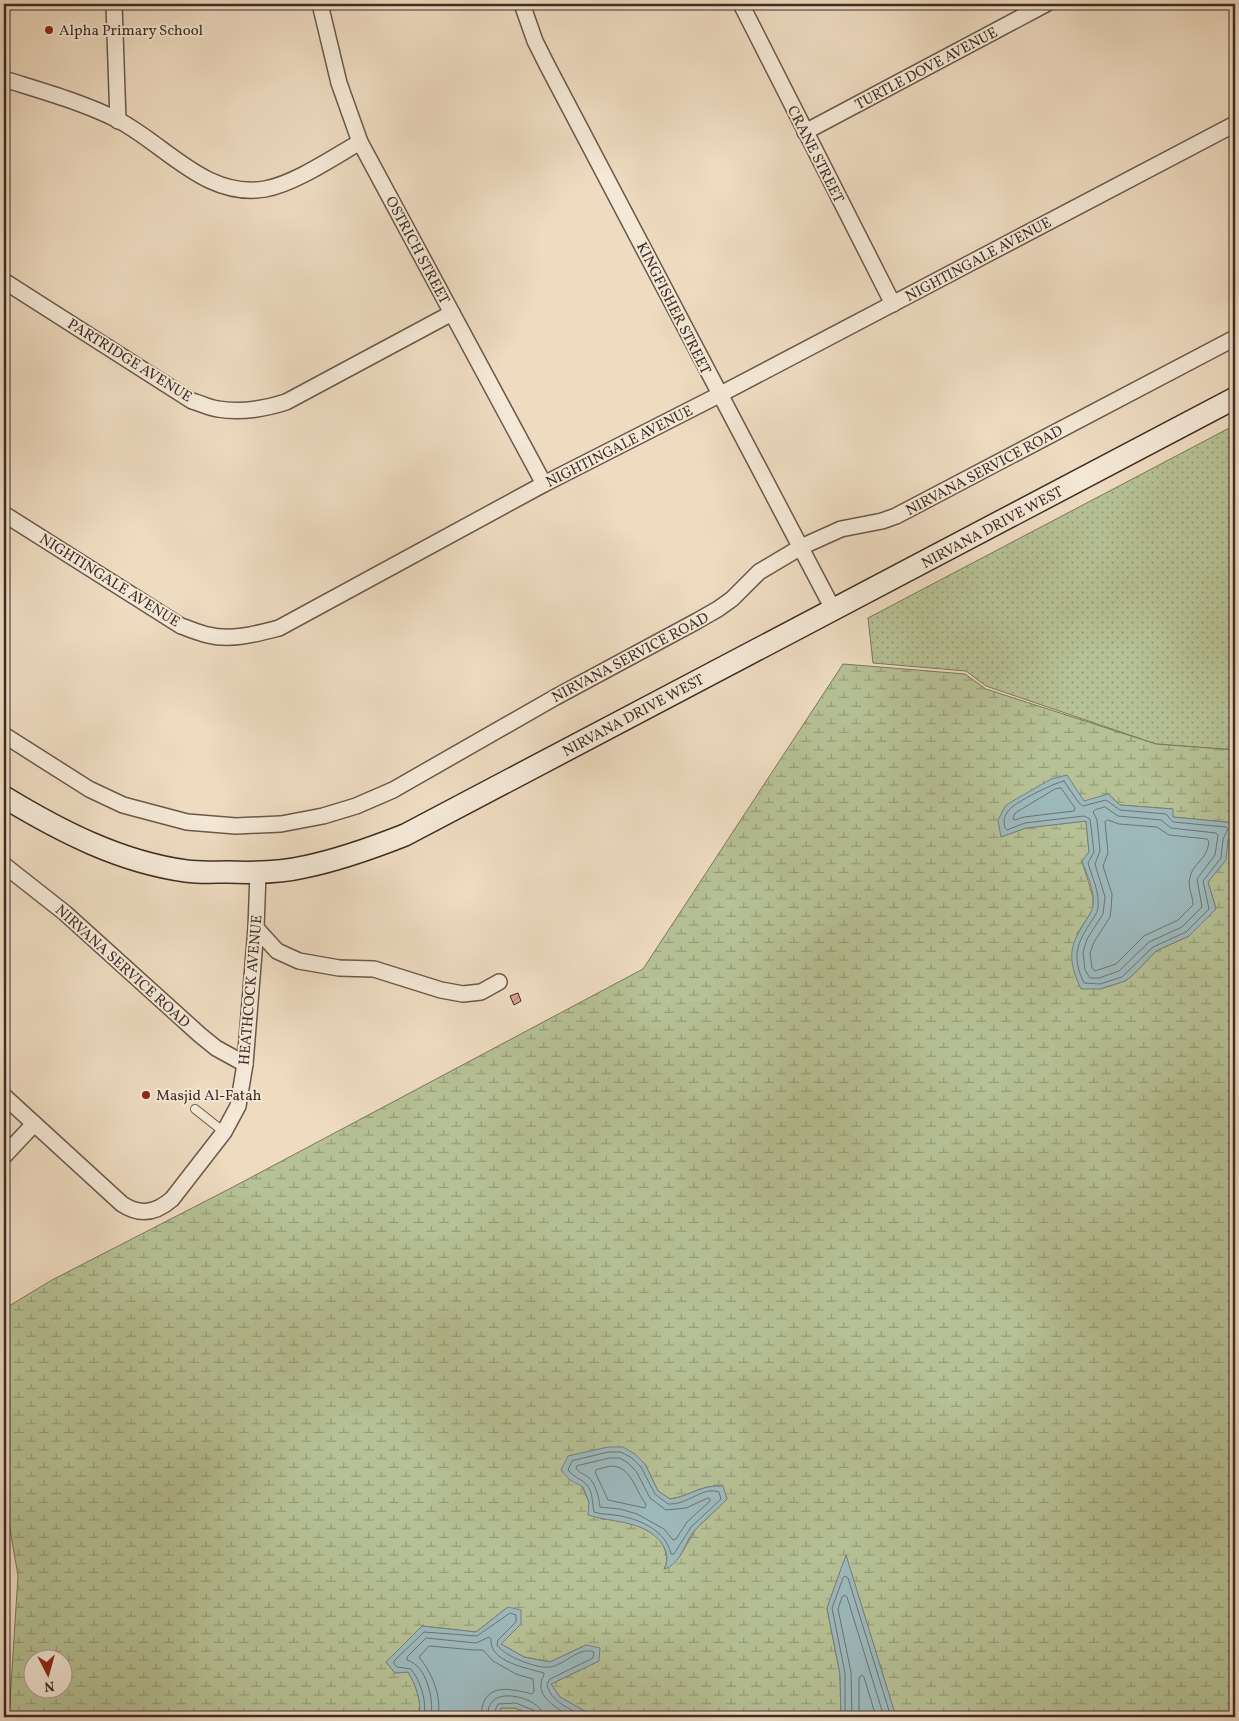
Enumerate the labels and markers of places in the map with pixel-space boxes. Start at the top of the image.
place label: Alpha Primary School [59,21,203,42]
marker: Alpha Primary School [43,24,55,36]
place label: Masjid Al-Fatah [156,1086,262,1107]
marker: Masjid Al-Fatah [140,1089,152,1101]

